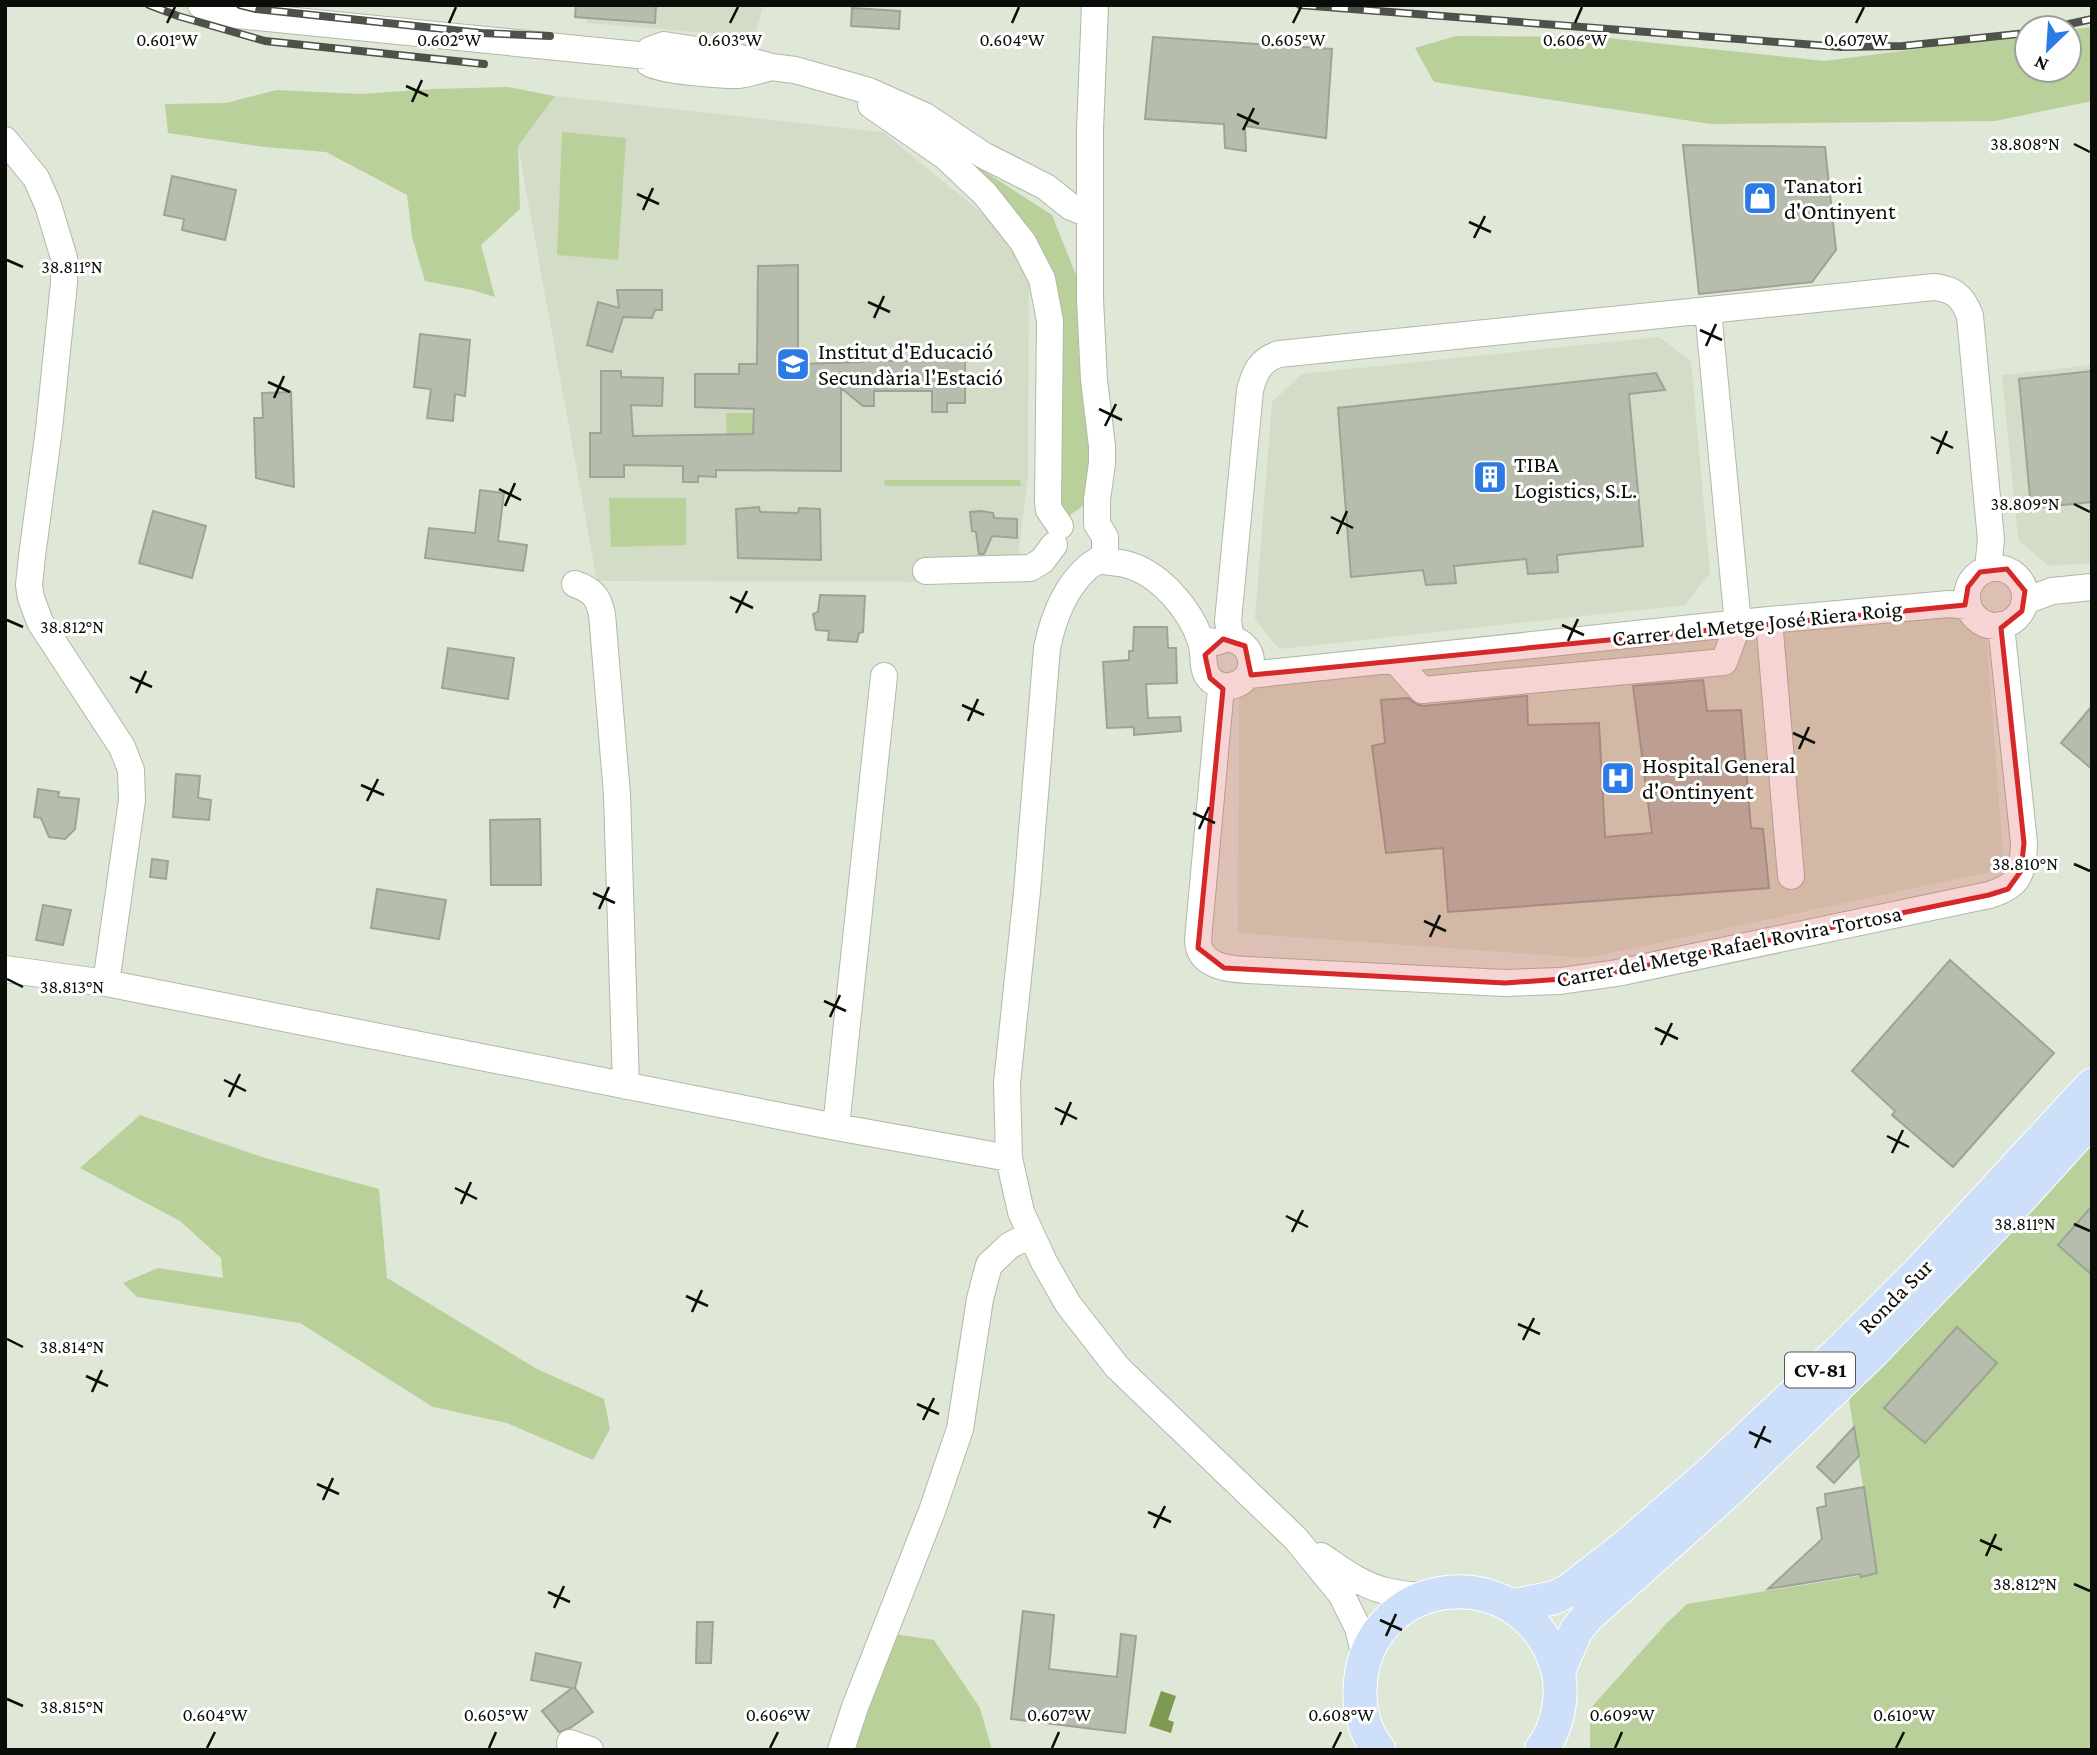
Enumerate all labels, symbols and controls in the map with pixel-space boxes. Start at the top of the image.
north arrow [2013,14,2083,84]
text: 0.601°W [136,30,198,50]
text: 0.602°W [417,30,482,50]
text: 0.603°W [698,30,763,50]
text: 0.604°W [979,30,1045,50]
text: 0.605°W [1261,30,1326,50]
text: 0.606°W [1543,30,1608,50]
text: 0.607°W [1824,30,1888,50]
text: N [2031,52,2051,76]
text: 38.808°N [1990,134,2060,154]
place label: Tanatori d'Ontinyent [1784,172,1896,224]
shop icon: Tanatori d'Ontinyent [1741,179,1779,217]
text: 38.811°N [41,257,103,277]
place label: Institut d'Educació Secundària l'Estació [818,338,1003,390]
school or university icon: Institut d'Educació Secundària l'Estació [774,345,812,383]
place label: TIBA Logistics, S.L. [1514,451,1637,503]
building icon: TIBA Logistics, S.L. [1471,458,1509,496]
text: 38.809°N [1990,494,2060,514]
street label: Carrer del Metge José Riera Roig [1611,595,1903,651]
text: 38.812°N [40,617,104,637]
place label: Hospital General d'Ontinyent [1642,752,1796,804]
hospital icon: Hospital General d'Ontinyent [1599,759,1637,797]
text: 38.810°N [1992,854,2058,874]
street label: Carrer del Metge Rafael Rovira Tortosa [1554,900,1904,992]
text: 38.813°N [40,977,104,997]
text: 38.811°N [1994,1214,2056,1234]
street label: Ronda Sur [1852,1253,1938,1339]
text: 38.814°N [40,1337,105,1357]
road number: CV-81 [1785,1352,1855,1388]
text: 38.812°N [1993,1574,2057,1594]
text: 38.815°N [40,1697,104,1717]
text: 0.604°W [182,1705,248,1725]
text: 0.605°W [464,1705,529,1725]
text: 0.606°W [746,1705,811,1725]
text: 0.607°W [1027,1705,1091,1725]
text: 0.608°W [1308,1705,1374,1725]
text: 0.609°W [1589,1705,1655,1725]
text: 0.610°W [1873,1705,1935,1725]

